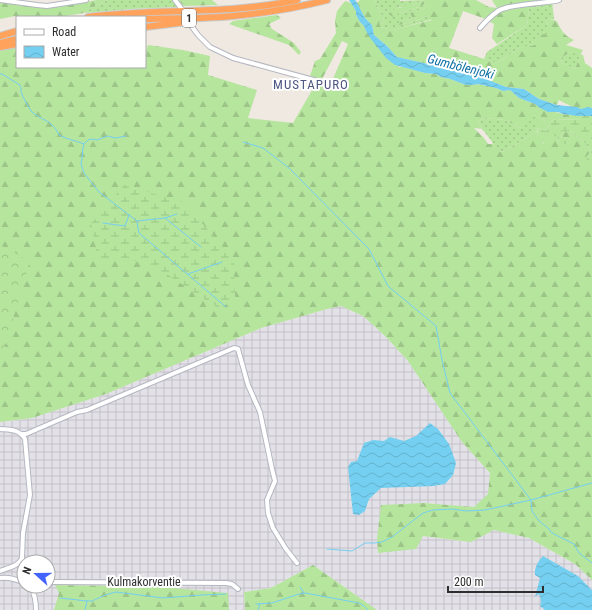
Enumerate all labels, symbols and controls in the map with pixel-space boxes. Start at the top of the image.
road number: 1 [182,9,196,27]
legend [16,16,146,68]
text: Road [52,25,76,39]
text: Water [52,45,80,59]
water label: Gumbölenjoki [426,51,496,82]
district label: MUSTAPURO [273,77,349,92]
north arrow [16,554,56,594]
text: N [20,565,34,576]
scale bar [448,568,543,594]
street label: Kulmakorventie [107,575,181,589]
text: 200 m [454,575,484,589]

